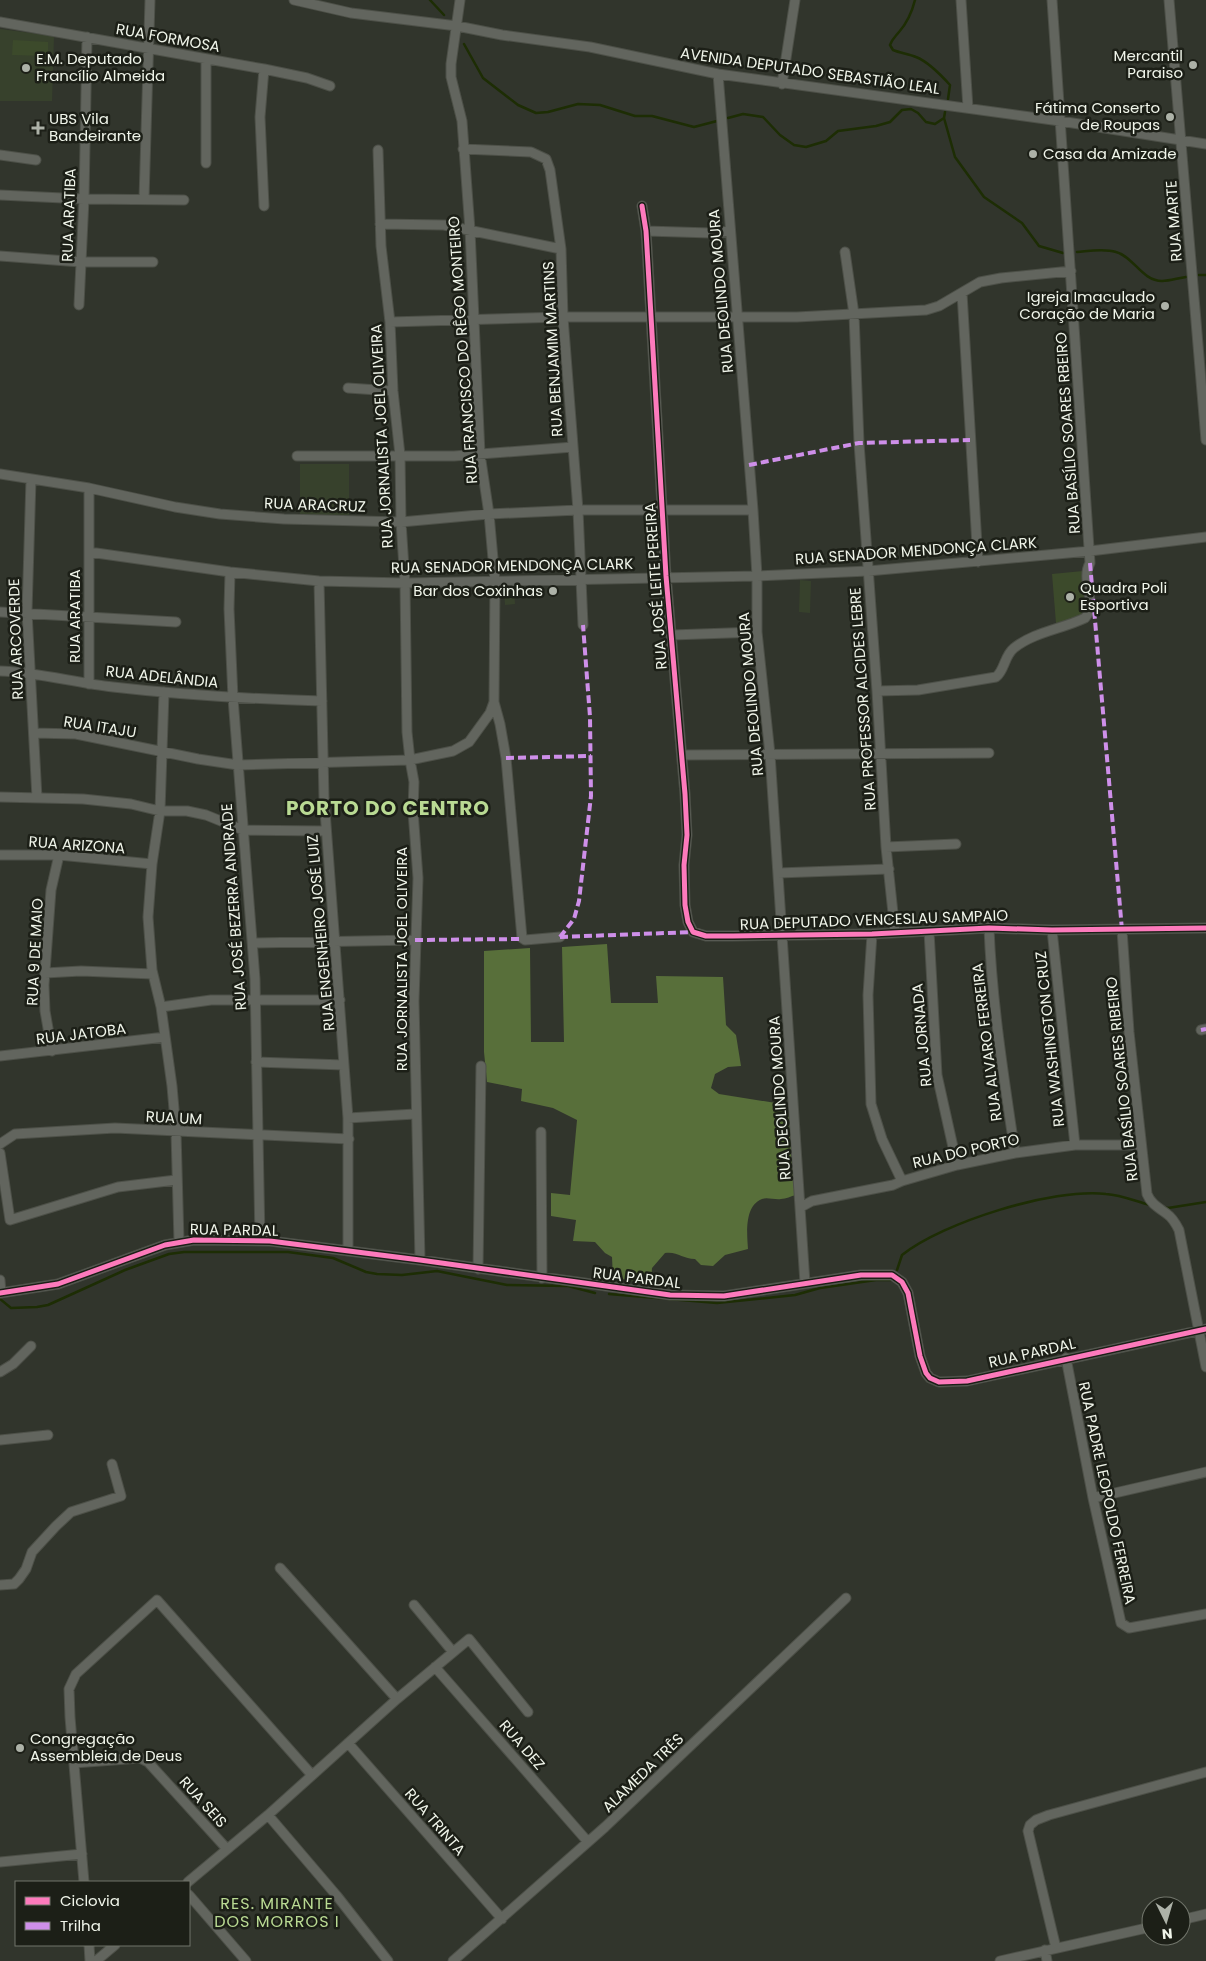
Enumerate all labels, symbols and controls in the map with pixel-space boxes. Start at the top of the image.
street label: RUA FORMOSA [114,18,222,57]
street label: AVENIDA DEPUTADO SEBASTIÃO LEAL [679,42,942,99]
place label: Mercantil Paraiso [1114,45,1183,83]
place label: E.M. Deputado Francílio Almeida [36,48,165,86]
marker: Mercantil Paraiso [1187,59,1199,71]
marker: E.M. Deputado Francílio Almeida [20,62,32,74]
place label: Fátima Conserto de Roupas [1035,97,1160,135]
place label: UBS Vila Bandeirante [49,108,141,146]
marker: Fátima Conserto de Roupas [1164,111,1176,123]
marker: UBS Vila Bandeirante [31,121,45,135]
place label: Casa da Amizade [1043,143,1177,164]
marker: Casa da Amizade [1027,148,1039,160]
street label: RUA ARATIBA [56,168,81,262]
street label: RUA MARTE [1160,180,1187,262]
street label: RUA DEOLINDO MOURA [703,208,738,374]
street label: RUA FRANCISCO DO RÊGO MONTEIRO [443,215,482,485]
street label: RUA BENJAMIM MARTINS [537,261,568,437]
place label: Igreja Imaculado Coração de Maria [1019,286,1155,324]
marker: Igreja Imaculado Coração de Maria [1159,300,1171,312]
street label: RUA JORNALISTA JOEL OLIVEIRA [365,323,398,549]
street label: RUA BASÍLIO SOARES RBEIRO [1050,331,1085,535]
street label: RUA ARACRUZ [264,492,366,517]
street label: RUA JOSÉ LEITE PEREIRA [639,502,672,670]
street label: RUA SENADOR MENDONÇA CLARK [794,532,1037,569]
street label: RUA SENADOR MENDONÇA CLARK [391,553,633,578]
street label: RUA ARATIBA [64,569,85,663]
place label: Quadra Poli Esportiva [1080,577,1167,615]
street label: RUA ARCOVERDE [3,578,28,700]
place label: Bar dos Coxinhas [413,580,543,601]
marker: Bar dos Coxinhas [547,585,559,597]
street label: RUA PROFESSOR ALCIDES LEBRE [844,587,881,811]
marker: Quadra Poli Esportiva [1064,591,1076,603]
street label: RUA DEOLINDO MOURA [733,611,768,777]
street label: RUA ADELÂNDIA [105,660,219,693]
street label: RUA ITAJU [62,710,138,743]
district label: PORTO DO CENTRO [286,794,490,822]
street label: RUA JOSÉ BEZERRA ANDRADE [216,803,251,1011]
street label: RUA ARIZONA [28,831,126,858]
street label: RUA ENGENHEIRO JOSÉ LUIZ [301,834,340,1032]
street label: RUA JORNALISTA JOEL OLIVEIRA [391,847,412,1071]
street label: RUA 9 DE MAIO [21,897,48,1006]
street label: RUA DEPUTADO VENCESLAU SAMPAIO [740,904,1009,935]
street label: RUA WASHINGTON CRUZ [1030,950,1069,1128]
street label: RUA ALVARO FERREIRA [966,962,1007,1122]
street label: RUA BASÍLIO SOARES RIBEIRO [1100,975,1143,1182]
street label: RUA JORNADA [907,983,936,1088]
street label: RUA DEOLINDO MOURA [763,1015,796,1181]
street label: RUA JATOBA [35,1018,127,1049]
street label: RUA UM [145,1106,203,1129]
street label: RUA DO PORTO [910,1128,1022,1173]
street label: RUA PARDAL [190,1218,279,1241]
street label: RUA PARDAL [592,1262,683,1293]
street label: RUA PARDAL [986,1332,1078,1373]
street label: RUA PADRE LEOPOLDO FERREIRA [1074,1380,1141,1606]
street label: RUA DEZ [495,1715,550,1774]
place label: Congregação Assembleia de Deus [30,1728,182,1766]
street label: ALAMEDA TRÊS [597,1728,688,1817]
marker: Congregação Assembleia de Deus [14,1742,26,1754]
street label: RUA SEIS [175,1771,232,1832]
street label: RUA TRINTA [400,1783,471,1860]
legend [15,1881,190,1946]
text: Ciclovia [60,1890,120,1911]
district label: RES. MIRANTE DOS MORROS I [214,1892,340,1933]
north arrow [1141,1896,1191,1946]
text: Trilha [60,1915,101,1936]
text: N [1161,1924,1173,1944]

